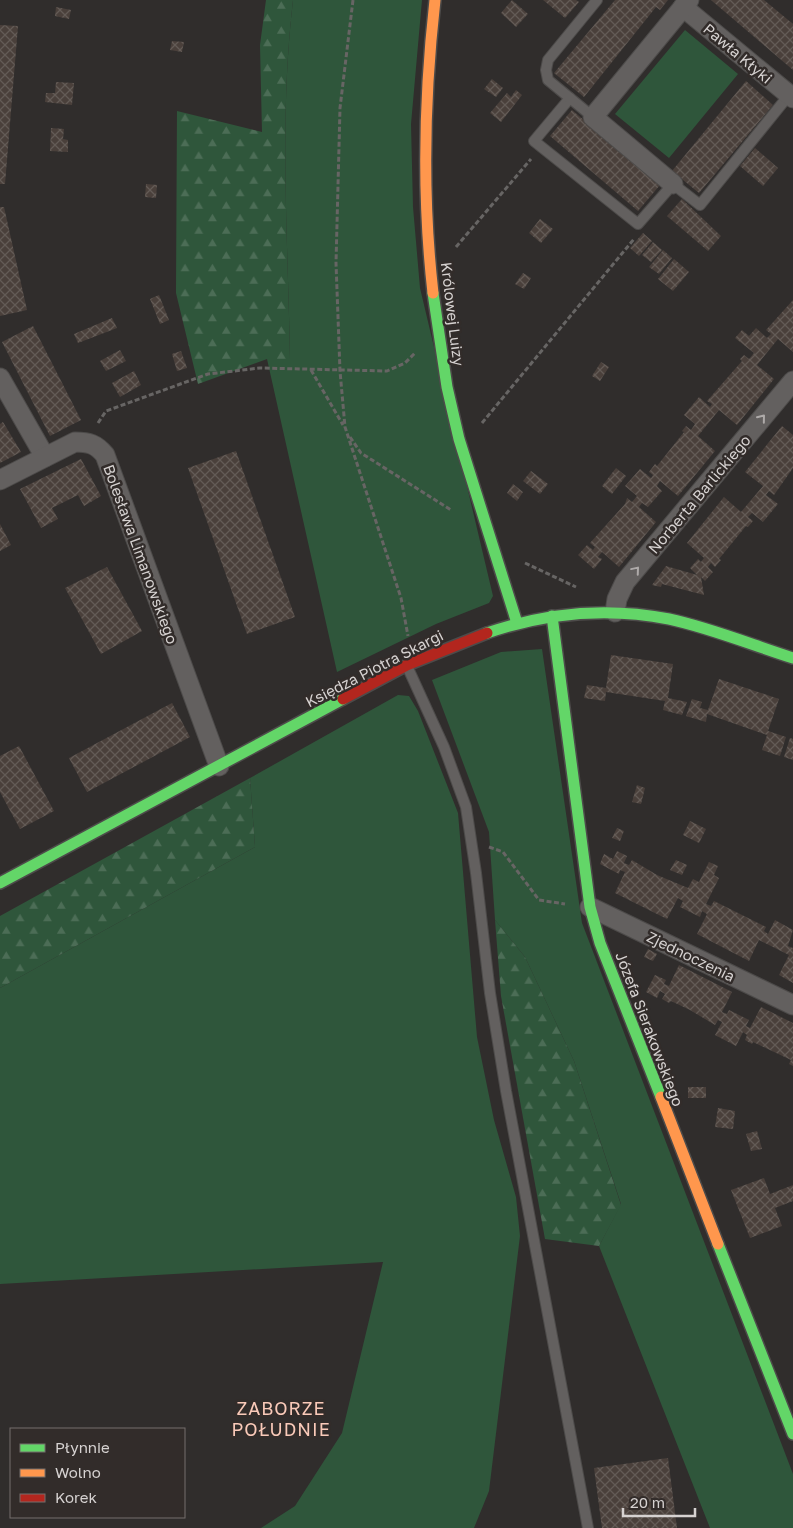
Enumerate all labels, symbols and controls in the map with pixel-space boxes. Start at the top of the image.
street label: Pawła Kłyki [700,19,776,87]
street label: Królowej Luizy [438,261,468,368]
one-way arrow [757,415,765,424]
street label: Norberta Barlickiego [644,431,754,557]
street label: Bolesława Limanowskiego [100,462,182,646]
one-way arrow [630,566,639,575]
street label: Księdza Piotra Skargi [302,625,446,711]
street label: Zjednoczenia [644,927,738,985]
street label: Józefa Sierakowskiego [612,949,688,1109]
district label: ZABORZE POŁUDNIE [231,1397,331,1440]
legend [10,1428,185,1518]
text: Płynnie [55,1438,110,1456]
text: Wolno [55,1463,101,1481]
scale bar [623,1486,696,1518]
text: Korek [55,1488,97,1506]
text: 20 m [630,1493,665,1511]

